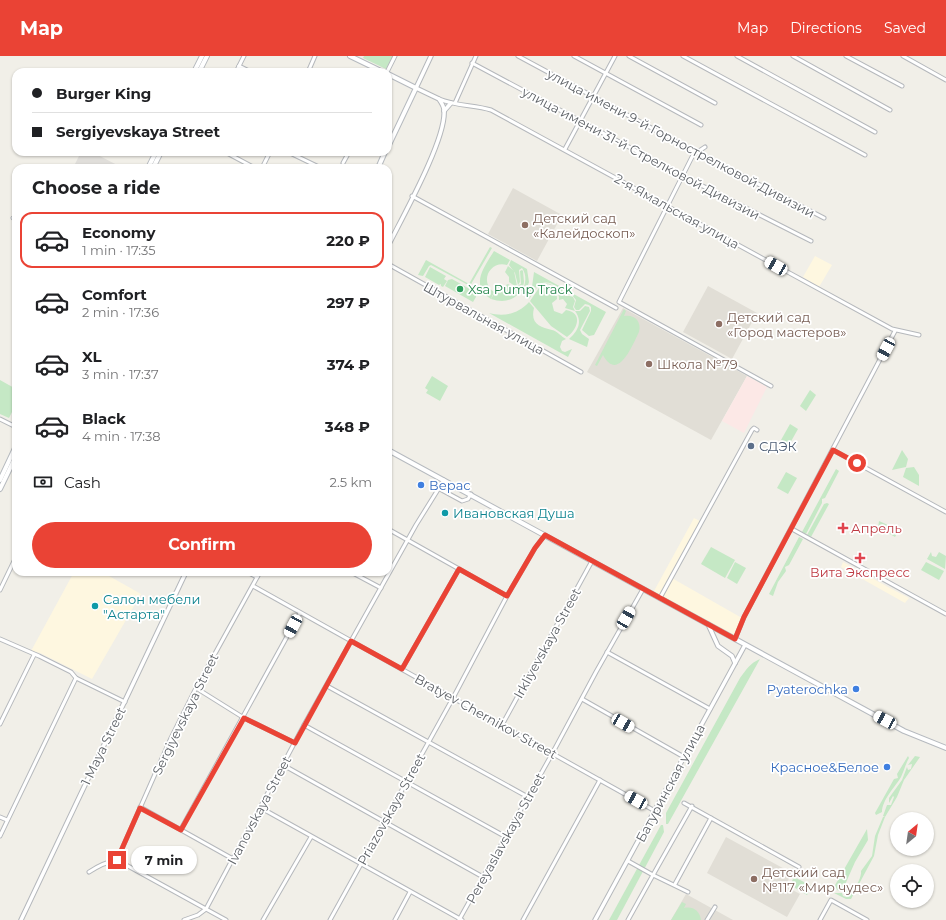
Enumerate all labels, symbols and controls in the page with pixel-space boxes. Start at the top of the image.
text: Map [20,17,63,40]
text: Map [737,19,768,37]
text: Directions [790,19,862,37]
text: Saved [884,19,926,37]
street label: улица имени 9-й Горнострелковой Дивизии [543,65,818,221]
street label: улица имени 31-й Стрелковой Дивизии [518,83,763,223]
text: Burger King [56,84,151,103]
text: Sergiyevskaya Street [56,122,220,141]
street label: 2-я Ямальская улица [612,170,742,252]
text: Choose a ride [32,177,160,199]
place label: Детский сад «Калейдоскоп» [533,210,636,241]
marker: Детский сад «Калейдоскоп» [520,220,530,230]
icon: car [34,222,70,258]
text: Economy [82,223,155,242]
text: 220 ₽ [326,231,370,250]
text: 1 min · 17:35 [82,242,156,258]
car [763,255,789,277]
street label: Штурвальная улица [421,278,547,358]
place label: Xsa Pump Track [468,281,573,297]
icon: car [34,284,70,320]
marker: Xsa Pump Track [455,284,465,294]
text: Comfort [82,285,147,304]
text: 297 ₽ [326,293,370,312]
text: 2 min · 17:36 [82,304,159,320]
place label: Детский сад «Город мастеров» [727,309,847,340]
marker: Детский сад «Город мастеров» [714,319,724,329]
car [875,336,897,362]
icon: car [34,346,70,382]
text: XL [82,347,101,366]
text: 374 ₽ [327,355,370,374]
place label: Школа №79 [657,356,738,372]
marker: Школа №79 [644,359,654,369]
text: 3 min · 17:37 [82,366,159,382]
icon: car [34,408,70,444]
text: Black [82,409,126,428]
text: 348 ₽ [325,417,370,436]
text: 4 min · 17:38 [82,428,161,444]
place label: СДЭК [759,438,797,454]
marker: СДЭК [746,441,756,451]
route start [848,454,866,472]
icon: cash [32,471,54,493]
text: Cash [64,473,101,492]
text: 2.5 km [329,474,372,490]
place label: Верас [429,477,471,493]
marker: Верас [416,480,426,490]
place label: Ивановская Душа [453,505,575,521]
marker: Ивановская Душа [440,508,450,518]
place label: Апрель [851,520,902,536]
button: Confirm [32,522,372,568]
marker: Апрель [838,523,848,533]
marker: Вита Экспресс [855,553,865,563]
place label: Вита Экспресс [810,564,910,580]
street label: Irkliyevskaya Street [510,585,584,701]
place label: Салон мебели "Астарта" [103,591,200,622]
marker: Салон мебели "Астарта" [90,601,100,611]
car [615,605,637,631]
car [282,613,304,639]
street label: Sergiyevskaya Street [149,651,221,777]
street label: Bratyev Chernikov Street [412,670,560,762]
place label: Pyaterochka [767,681,848,697]
marker: Pyaterochka [851,684,861,694]
street label: 1 Maya Street [77,704,129,788]
car [872,709,898,731]
car [610,712,636,734]
street label: Батуринская улица [632,721,708,845]
street label: Priazovskaya Street [354,750,428,868]
street label: Ivanovskaya Street [224,753,294,867]
place label: Красное&Белое [771,759,879,775]
marker: Красное&Белое [882,762,892,772]
street label: Pereyaslavskaya Street [462,770,548,906]
car [623,789,649,811]
north arrow [890,812,934,856]
map controls [890,812,934,908]
callout: 7 min [131,846,197,874]
route end [108,851,126,869]
text: 7 min [145,852,183,868]
place label: Детский сад №117 «Мир чудес» [762,864,883,895]
button: locate [890,864,934,908]
marker: Детский сад №117 «Мир чудес» [749,874,759,884]

